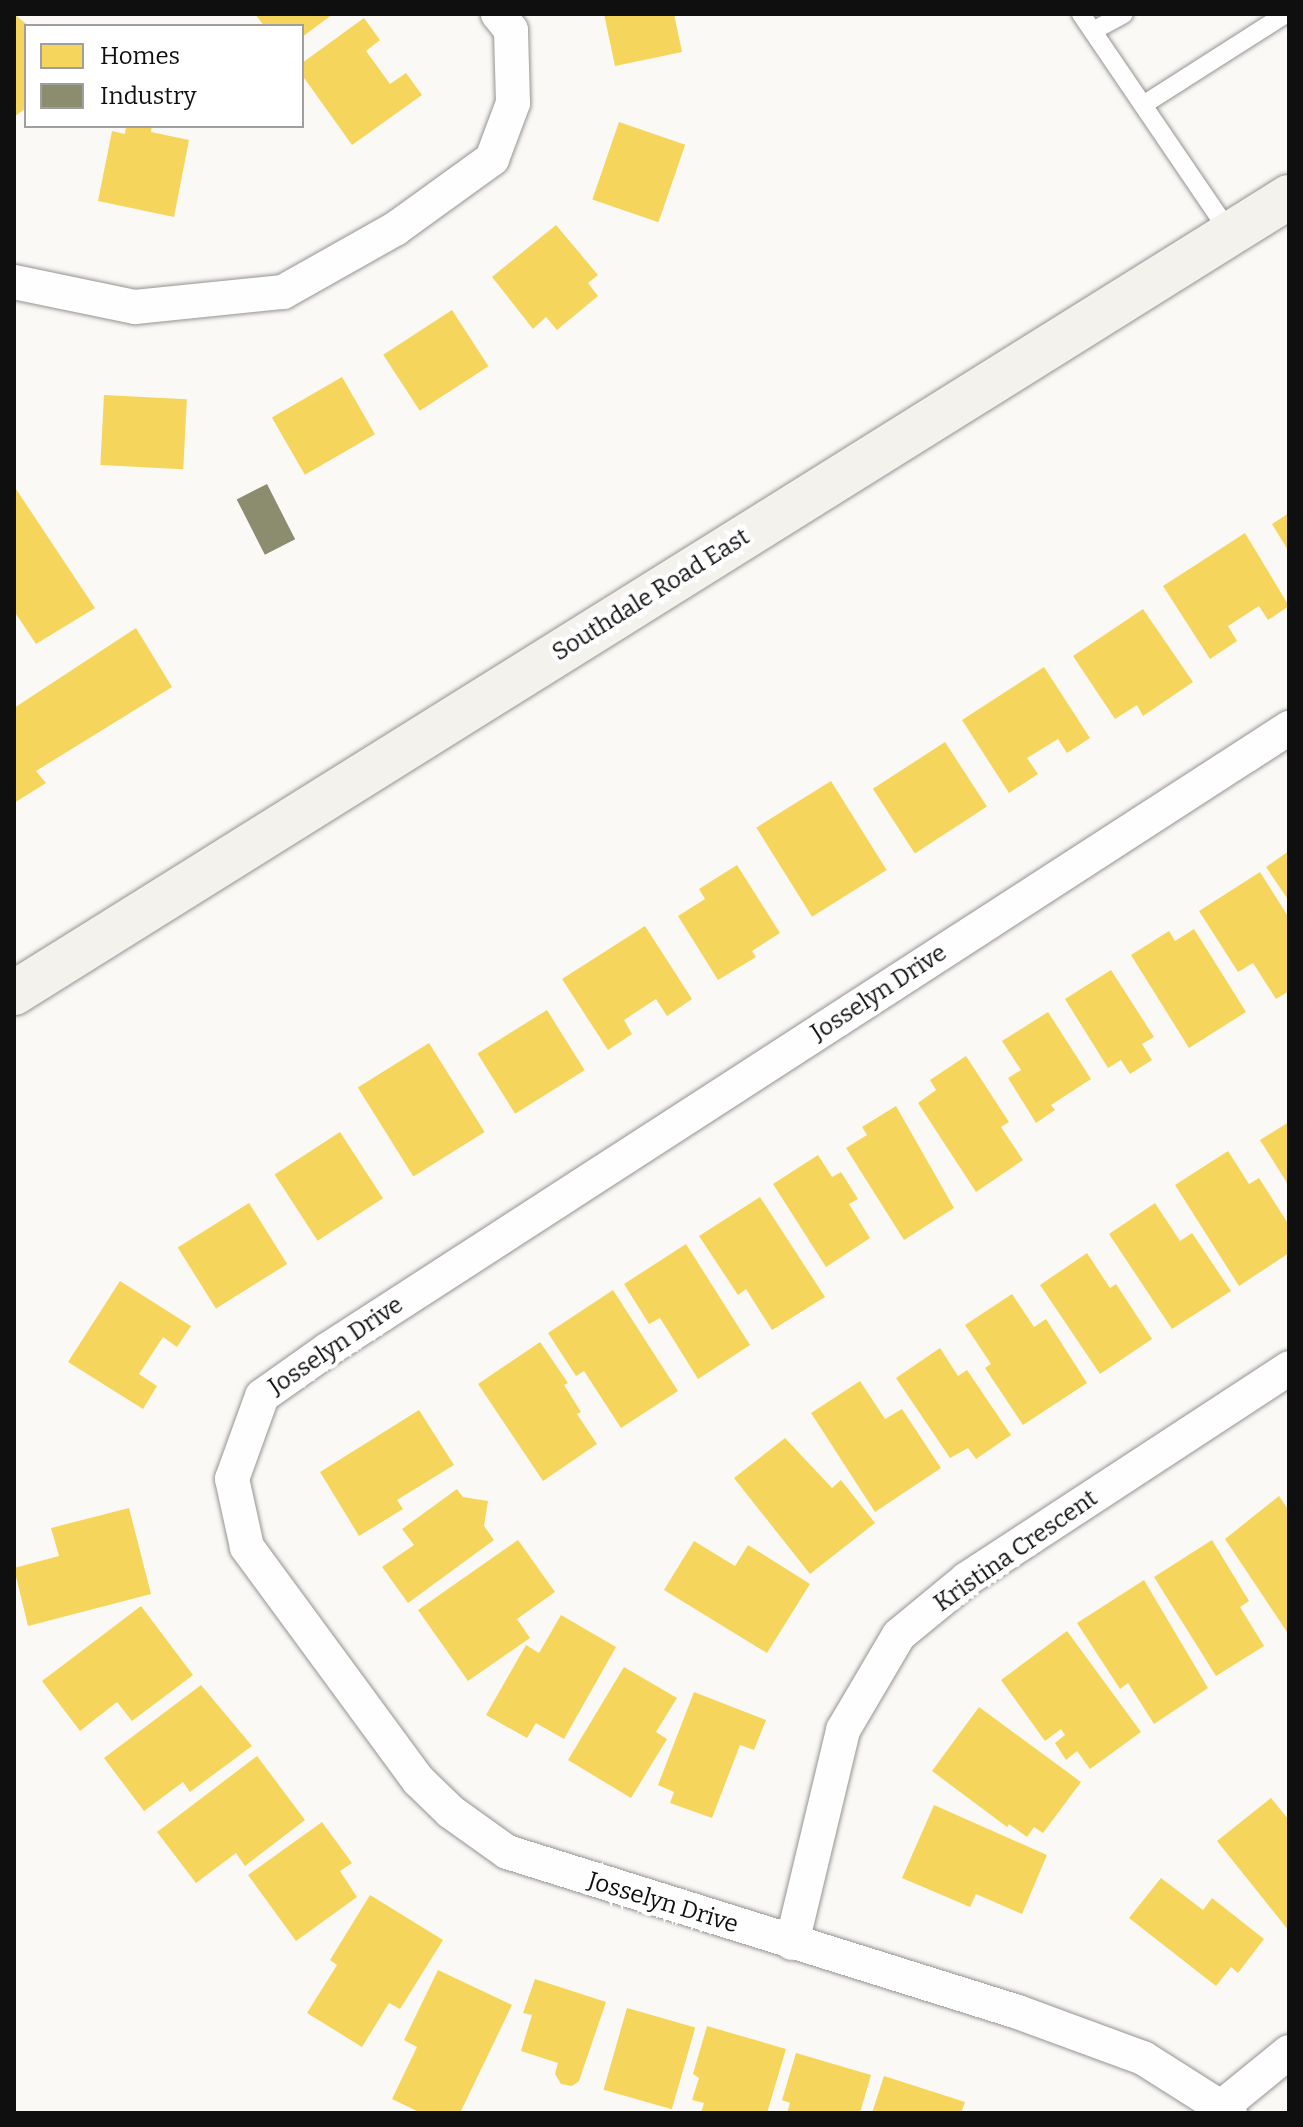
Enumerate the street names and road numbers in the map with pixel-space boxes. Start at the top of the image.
street label: Southdale Road East [547,523,755,667]
street label: Josselyn Drive [806,939,952,1047]
street label: Josselyn Drive [263,1291,409,1401]
street label: Kristina Crescent [929,1484,1103,1618]
street label: Josselyn Drive [584,1866,742,1940]

